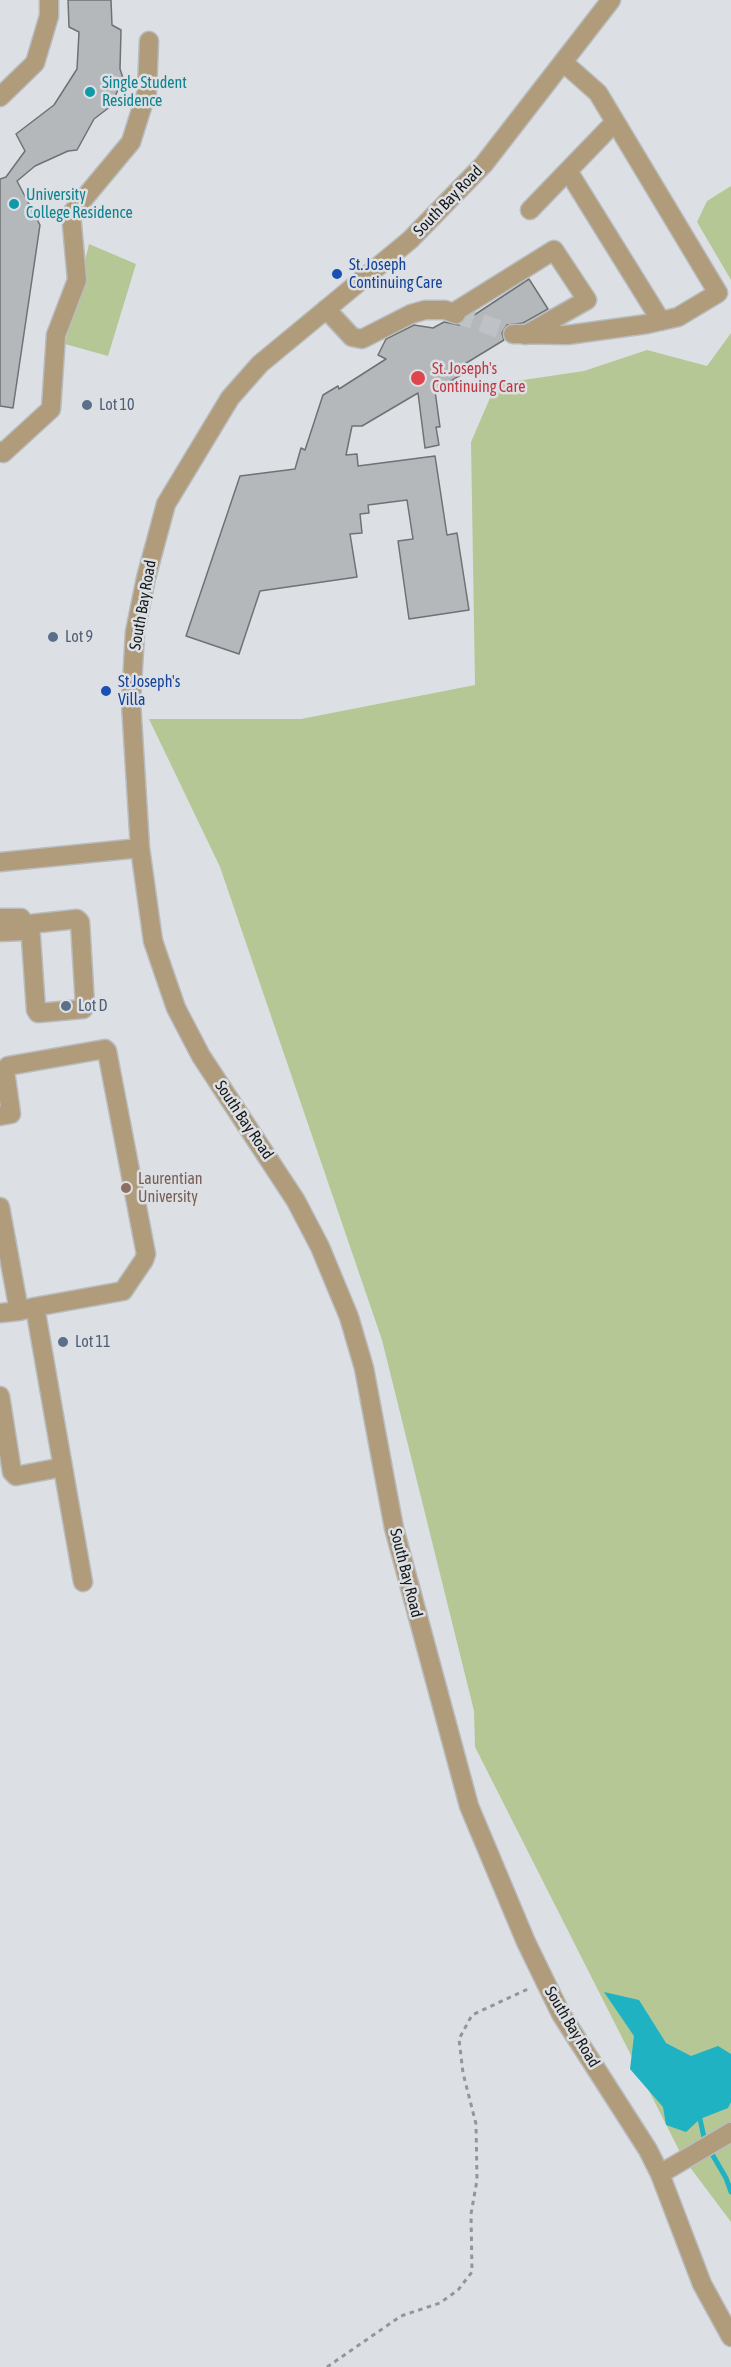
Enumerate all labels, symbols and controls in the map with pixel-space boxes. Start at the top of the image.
place label: Single Student Residence [102,73,187,111]
marker: Single Student Residence [83,85,97,99]
street label: South Bay Road [410,162,486,240]
place label: University College Residence [26,185,133,223]
marker: University College Residence [7,197,21,211]
place label: St. Joseph Continuing Care [349,255,442,293]
marker: St. Joseph Continuing Care [330,267,344,281]
place label: St. Joseph's Continuing Care [432,359,525,397]
marker: St. Joseph's Continuing Care [409,369,427,387]
place label: Lot 10 [99,395,135,415]
marker: Lot 10 [80,398,94,412]
street label: South Bay Road [126,559,160,651]
place label: Lot 9 [65,627,93,647]
marker: Lot 9 [46,630,60,644]
place label: St Joseph's Villa [118,672,180,710]
marker: St Joseph's Villa [99,684,113,698]
place label: Lot D [78,996,107,1016]
marker: Lot D [59,999,73,1013]
street label: South Bay Road [211,1077,277,1163]
place label: Laurentian University [138,1169,203,1207]
marker: Laurentian University [119,1181,133,1195]
place label: Lot 11 [75,1332,111,1352]
marker: Lot 11 [56,1335,70,1349]
street label: South Bay Road [386,1527,426,1619]
street label: South Bay Road [540,1983,604,2071]

